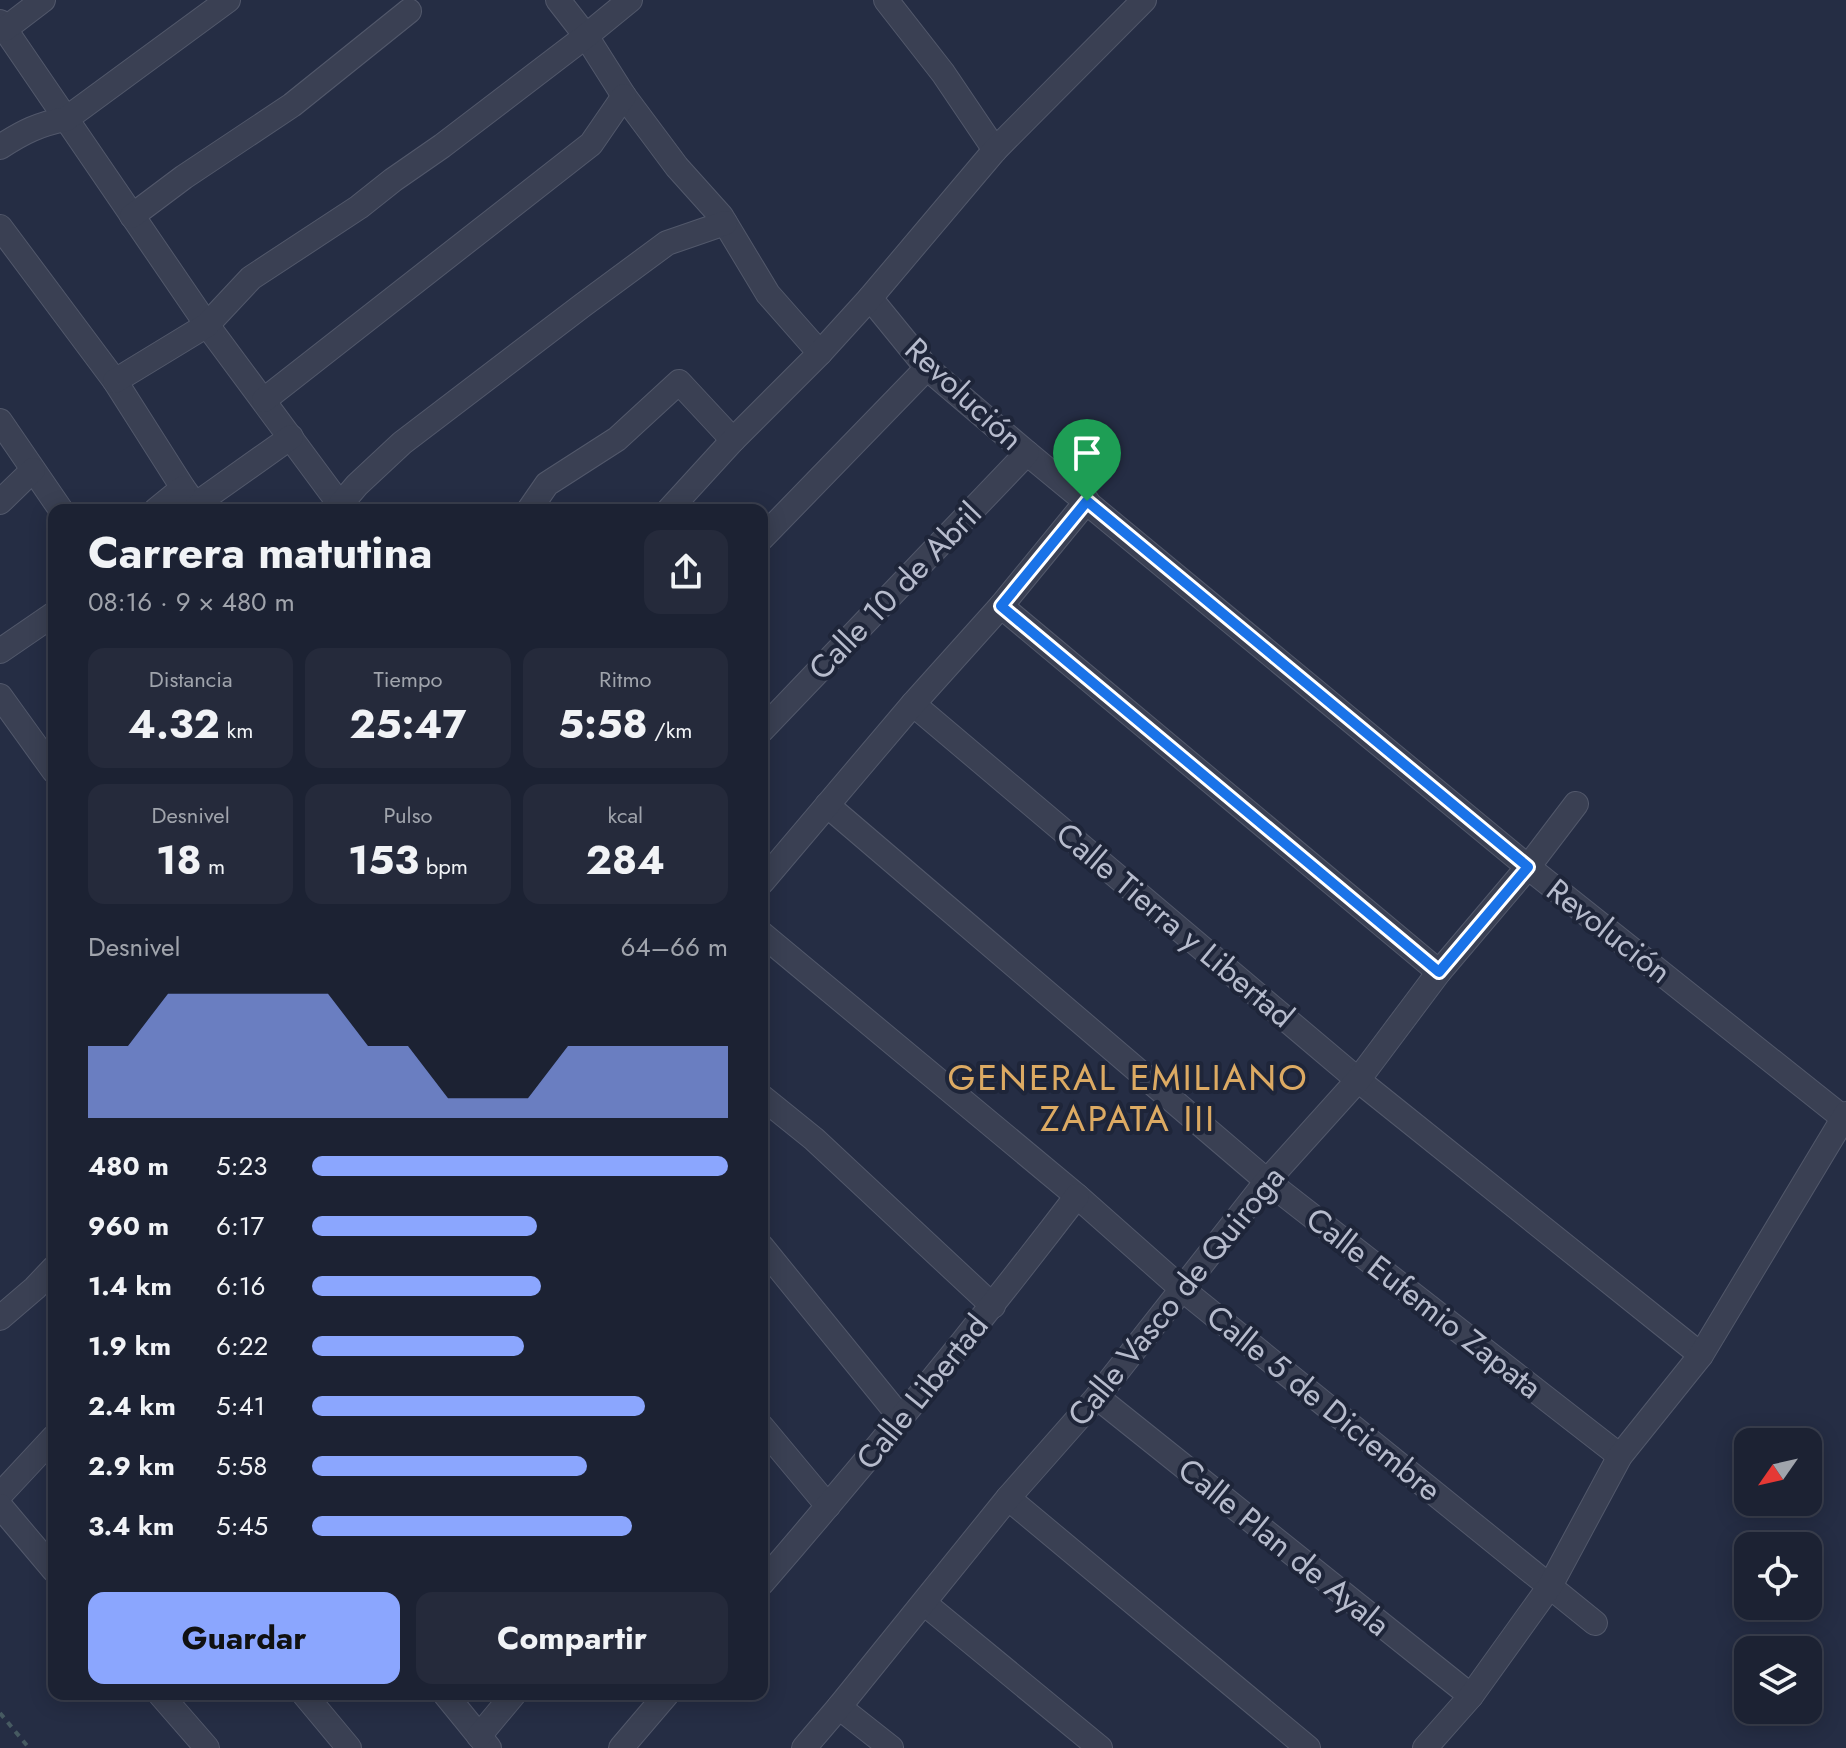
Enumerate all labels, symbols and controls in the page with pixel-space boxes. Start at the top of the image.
street label: Revolución [895,327,1033,461]
pin [1053,419,1121,501]
icon: arrive [1065,431,1109,475]
street label: Calle 10 de Abril [798,492,992,690]
text: Carrera matutina [88,521,433,585]
button: share [644,530,728,614]
text: 08:16 · 9 × 480 m [88,583,295,621]
text: Distancia [149,663,233,695]
text: Tiempo [373,663,442,695]
text: Ritmo [599,663,652,695]
text: 4.32 [128,695,220,753]
text: 25:47 [350,695,466,753]
text: 5:58 [558,695,648,753]
text: km [220,714,253,746]
text: /km [648,714,692,746]
text: Desnivel [152,799,230,831]
text: Pulso [383,799,433,831]
text: kcal [608,799,643,831]
street label: Calle Tierra y Libertad [1046,812,1304,1038]
text: 18 [156,831,202,889]
text: 153 [348,831,419,889]
text: 284 [586,831,665,889]
text: m [202,850,225,882]
text: bpm [419,850,468,882]
street label: Revolución [1537,868,1681,994]
text: Desnivel [88,928,180,966]
text: 64–66 m [621,928,728,966]
district label: GENERAL EMILIANO ZAPATA III [947,1051,1309,1144]
text: 480 m [88,1147,169,1185]
text: 5:23 [216,1147,267,1185]
street label: Calle Vasco de Quiroga [1056,1156,1296,1436]
street label: Calle Eufemio Zapata [1296,1196,1552,1410]
text: 960 m [88,1207,169,1245]
text: 6:17 [216,1207,264,1245]
text: 1.4 km [88,1267,172,1305]
text: 6:16 [216,1267,265,1305]
street label: Calle 5 de Diciembre [1197,1294,1451,1512]
street label: Calle Libertad [845,1305,999,1479]
text: 1.9 km [88,1327,171,1365]
text: 6:22 [216,1327,268,1365]
text: 2.4 km [88,1387,176,1425]
text: 5:41 [216,1387,265,1425]
north arrow [1734,1428,1822,1516]
map controls [1734,1428,1822,1724]
text: 2.9 km [88,1447,175,1485]
text: 5:58 [216,1447,267,1485]
street label: Calle Plan de Ayala [1168,1447,1400,1647]
text: 3.4 km [88,1507,174,1545]
text: 5:45 [216,1507,268,1545]
button: locate [1734,1532,1822,1620]
button: Guardar [88,1592,400,1684]
button: Compartir [416,1592,728,1684]
button: layers [1734,1636,1822,1724]

